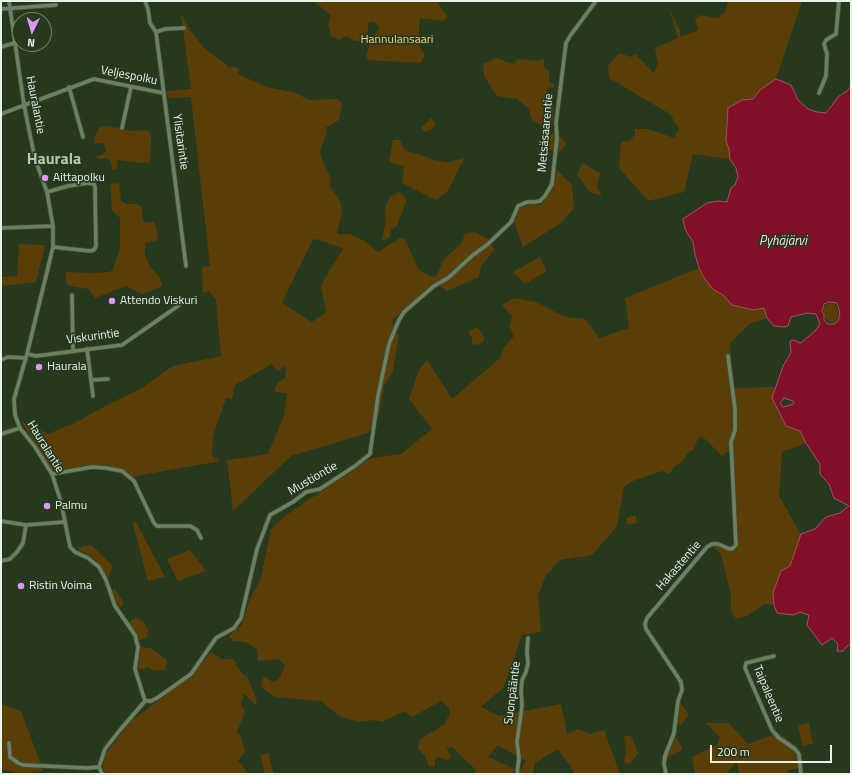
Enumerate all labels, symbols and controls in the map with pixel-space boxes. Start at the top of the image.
north arrow [12,12,52,52]
park label: Hannulansaari [361,33,433,47]
text: N [27,35,36,51]
street label: Veljespolku [100,63,158,89]
street label: Hauralantie [22,75,48,135]
street label: Metsäsaarentie [535,93,557,173]
street label: Ylisitarintie [169,113,191,171]
district label: Haurala [27,150,81,170]
place label: Aittapolku [53,171,105,185]
marker: Aittapolku [40,173,50,183]
water label: Pyhäjärvi [759,234,807,250]
place label: Attendo Viskuri [120,294,197,308]
marker: Attendo Viskuri [107,296,117,306]
street label: Viskurintie [66,326,120,348]
place label: Haurala [47,360,86,374]
marker: Haurala [34,362,44,372]
street label: Hauralantie [23,418,67,476]
street label: Mustiontie [286,459,340,499]
place label: Palmu [55,499,87,513]
marker: Palmu [42,501,52,511]
street label: Hakastentie [654,538,704,594]
place label: Ristin Voima [29,579,92,593]
marker: Ristin Voima [16,581,26,591]
street label: Suonpääntie [502,661,524,725]
street label: Taipaleentie [750,663,786,725]
scale bar [712,737,834,763]
text: 200 m [717,742,750,761]

